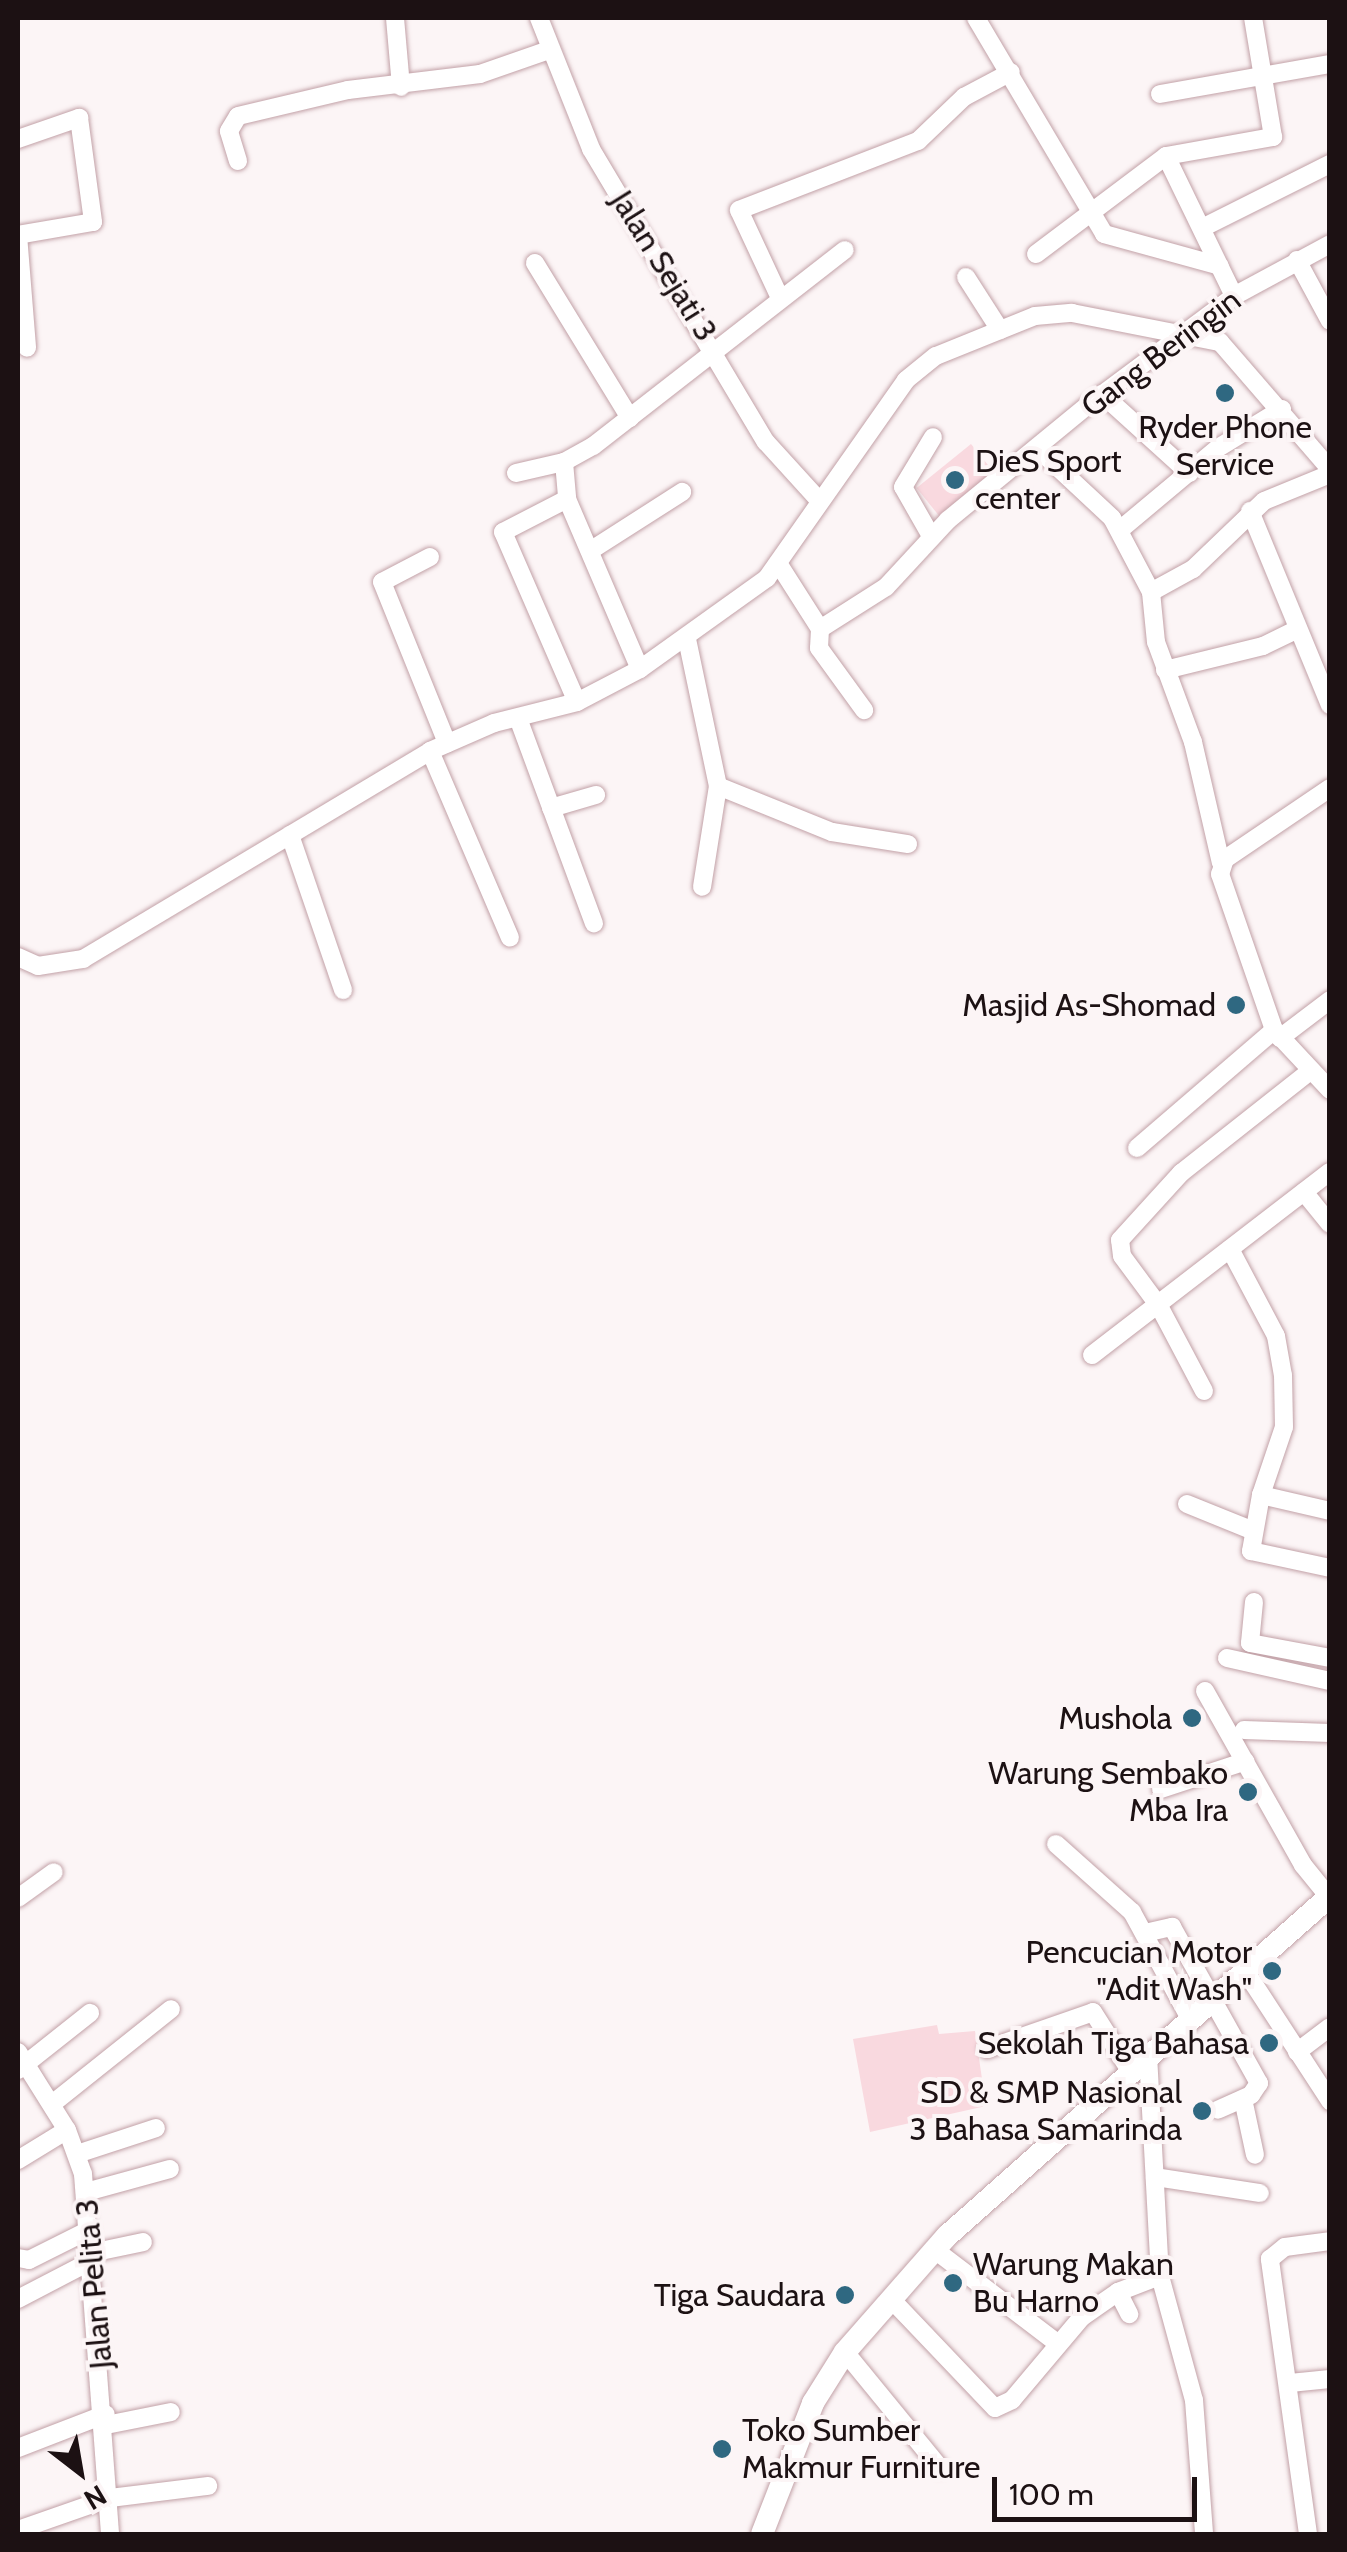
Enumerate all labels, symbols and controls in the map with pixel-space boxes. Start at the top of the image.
street label: Jalan Sejati 3 [603,184,725,348]
street label: Gang Beringin [1074,281,1248,425]
marker: Ryder Phone Service [1214,382,1236,404]
place label: Ryder Phone Service [1138,409,1312,484]
place label: DieS Sport center [975,443,1121,518]
marker: DieS Sport center [944,469,966,491]
place label: Masjid As-Shomad [962,986,1216,1024]
marker: Masjid As-Shomad [1225,994,1247,1016]
place label: Mushola [1059,1699,1172,1737]
marker: Mushola [1181,1707,1203,1729]
place label: Warung Sembako Mba Ira [988,1755,1228,1830]
marker: Warung Sembako Mba Ira [1237,1781,1259,1803]
place label: Pencucian Motor "Adit Wash" [1025,1934,1252,2009]
marker: Pencucian Motor "Adit Wash" [1261,1960,1283,1982]
place label: Sekolah Tiga Bahasa [977,2024,1249,2062]
marker: Sekolah Tiga Bahasa [1258,2032,1280,2054]
place label: SD & SMP Nasional 3 Bahasa Samarinda [909,2074,1182,2149]
marker: SD & SMP Nasional 3 Bahasa Samarinda [1191,2100,1213,2122]
street label: Jalan Pelita 3 [67,2197,121,2371]
place label: Warung Makan Bu Harno [973,2246,1174,2321]
marker: Warung Makan Bu Harno [942,2272,964,2294]
place label: Tiga Saudara [654,2276,825,2314]
marker: Tiga Saudara [834,2284,856,2306]
place label: Toko Sumber Makmur Furniture [742,2412,980,2487]
north arrow [30,2422,130,2522]
marker: Toko Sumber Makmur Furniture [711,2438,733,2460]
scale bar [997,2457,1202,2519]
text: 100 m [1009,2476,1094,2513]
text: N [78,2478,113,2517]

